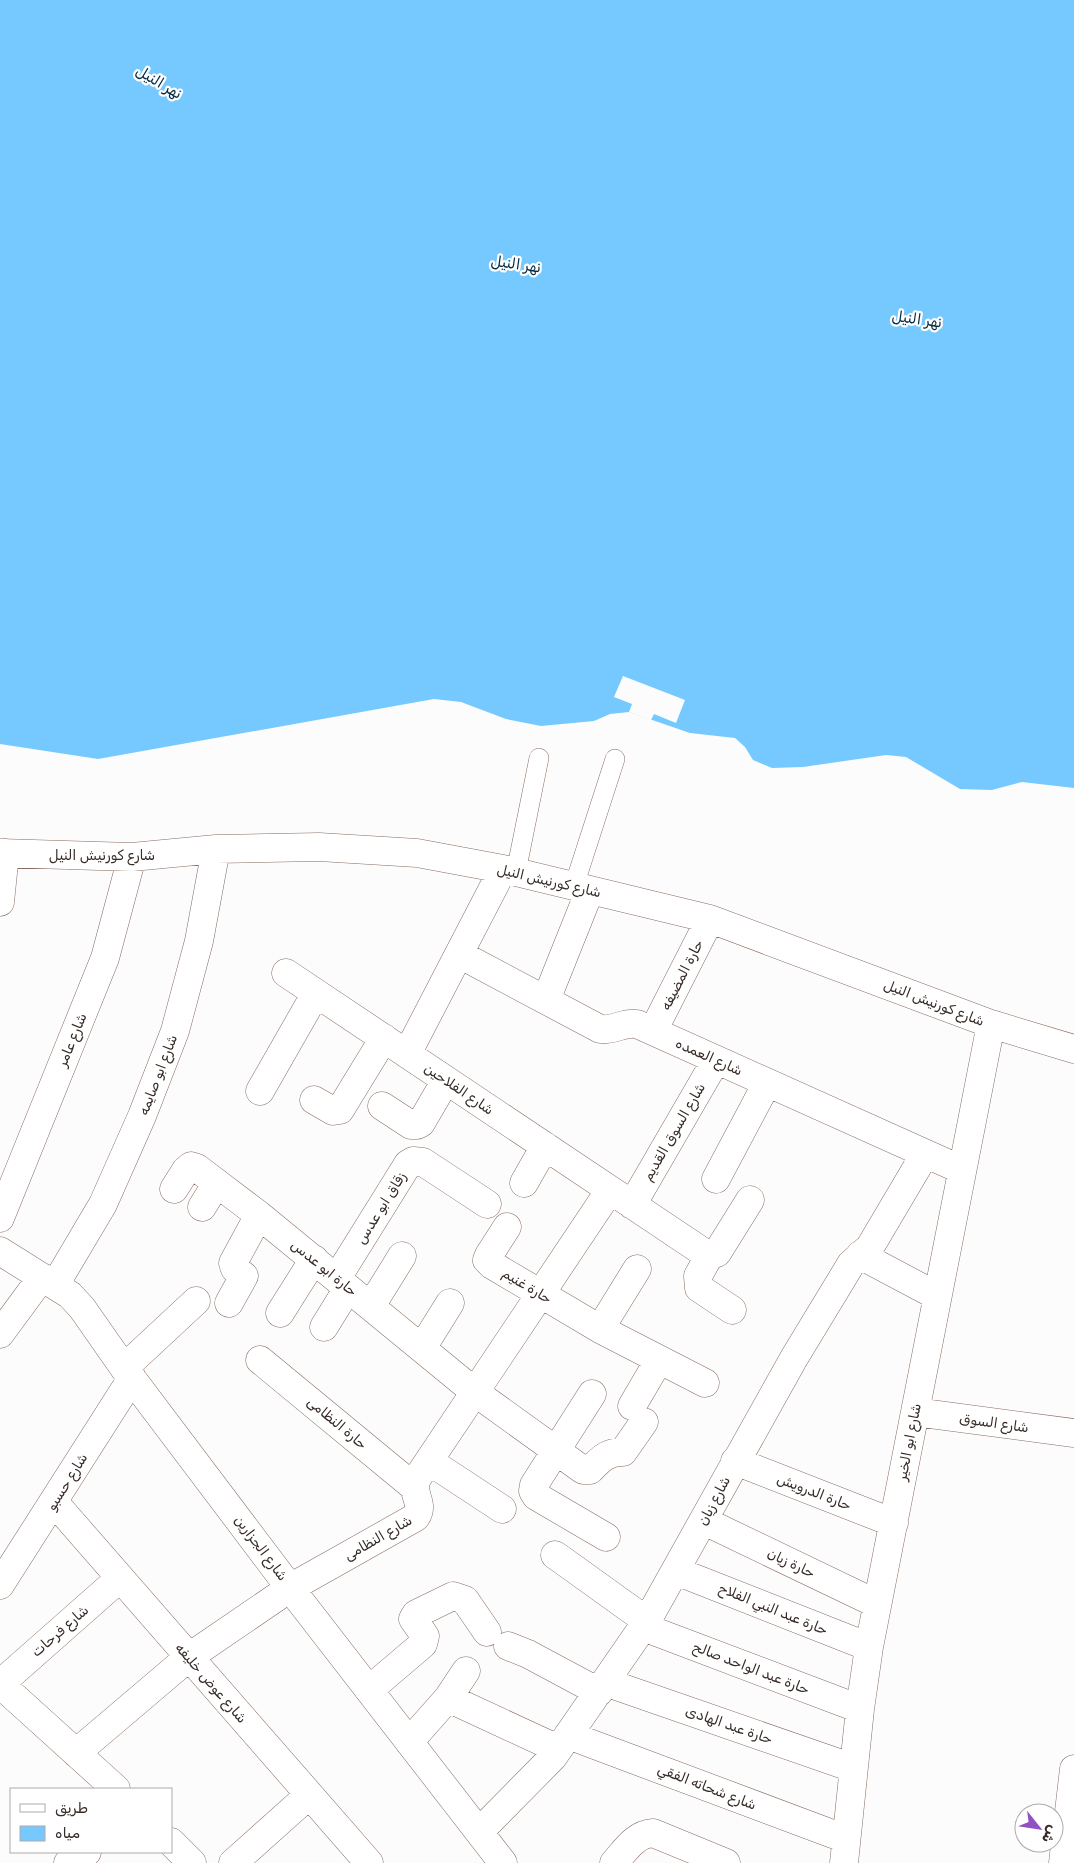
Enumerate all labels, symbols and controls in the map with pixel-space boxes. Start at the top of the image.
water label: نهر النيل [133,61,185,103]
water label: نهر النيل [490,252,542,276]
water label: نهر النيل [891,307,943,331]
street label: شارع كورنيش النيل [49,847,155,866]
street label: شارع كورنيش النيل [495,861,603,903]
street label: حارة المضيفه [657,937,707,1013]
street label: شارع كورنيش النيل [881,976,987,1032]
street label: شارع عامر [53,1011,92,1071]
street label: شارع ابو صايمه [135,1032,183,1118]
street label: شارع العمده [672,1035,745,1081]
street label: شارع الفلاحين [420,1060,497,1120]
street label: شارع السوق القديم [639,1080,711,1185]
street label: زقاق ابو عدس [352,1169,410,1247]
street label: حارة ابو عدس [288,1236,361,1300]
street label: حارة غنيم [499,1265,555,1307]
street label: حارة النظامى [304,1393,371,1453]
street label: شارع ابو الخير [893,1402,927,1483]
street label: شارع السوق [958,1410,1030,1438]
street label: شارع حسبو [43,1450,93,1515]
street label: حارة الدرويش [774,1470,854,1514]
street label: شارع زيان [694,1474,736,1529]
street label: شارع الجزارين [229,1512,291,1585]
street label: شارع النظامى [341,1512,416,1566]
street label: حارة زيان [764,1545,818,1581]
street label: حارة عبد النبي الفلاح [715,1579,830,1641]
street label: شارع فرحات [28,1601,93,1662]
street label: حارة عبد الواحد صالح [690,1638,812,1700]
street label: شارع عوض خليفه [170,1639,250,1728]
street label: حارة عبد الهادى [683,1702,775,1748]
street label: شارع شحاته الفقي [654,1760,759,1816]
legend [10,1788,172,1853]
text: طريق [55,1799,88,1817]
north arrow [1014,1803,1064,1853]
text: ش [1038,1822,1062,1846]
text: مياه [55,1824,80,1842]

